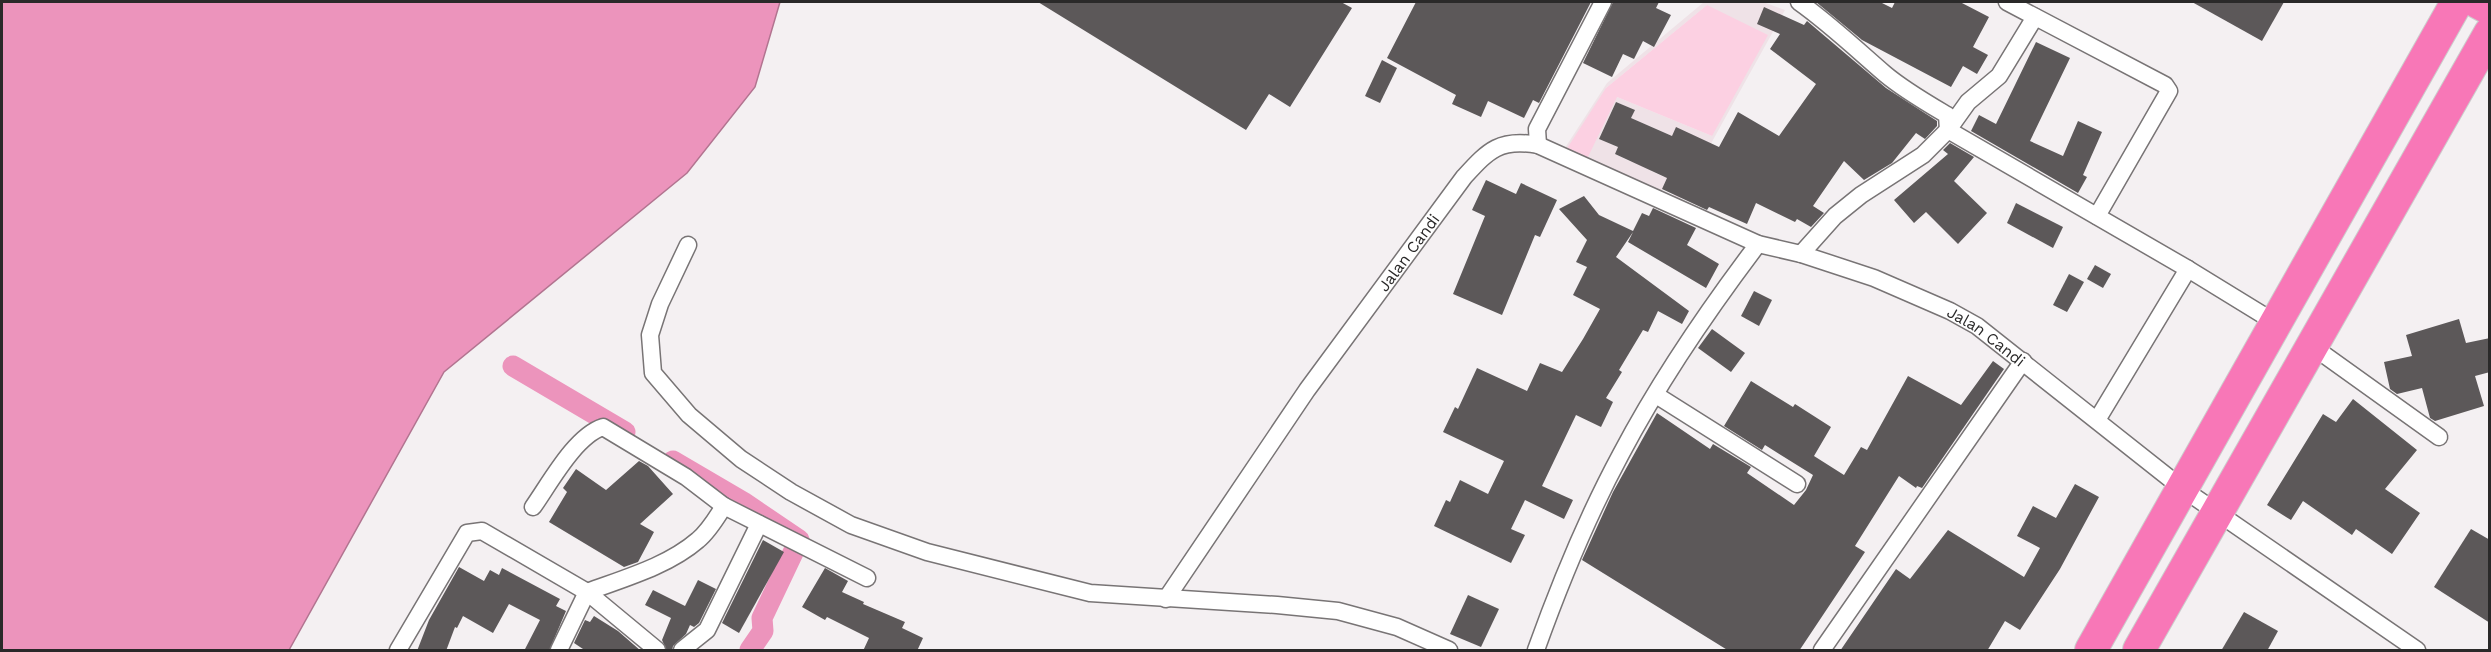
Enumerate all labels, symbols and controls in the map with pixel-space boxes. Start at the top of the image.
street label: Jalan Candi [1374,210,1444,295]
street label: Jalan Candi [1944,302,2029,370]

